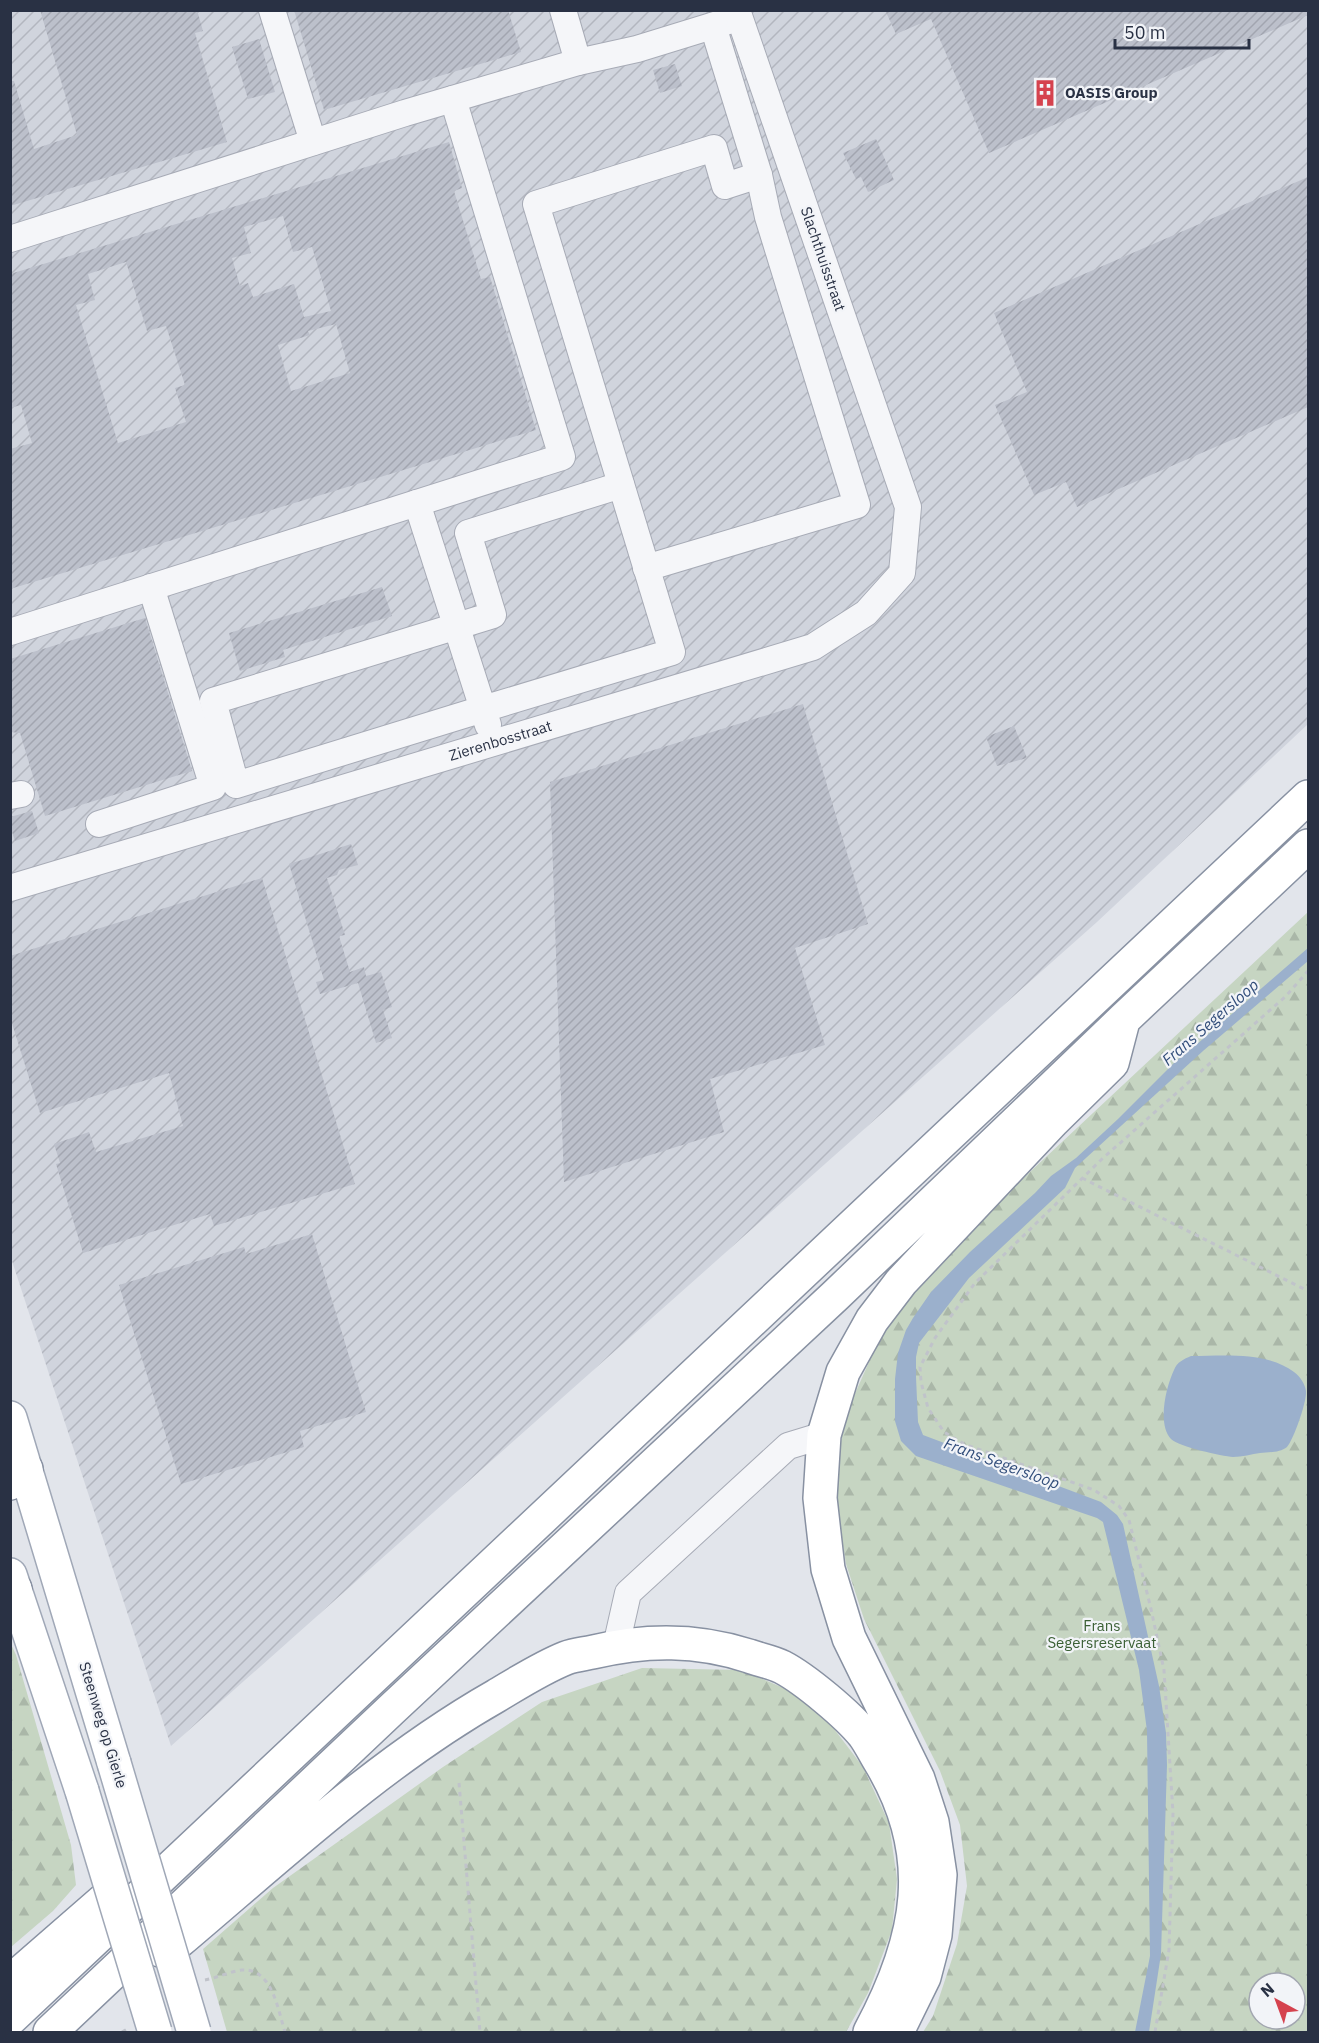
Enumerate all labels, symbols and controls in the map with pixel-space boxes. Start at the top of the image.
scale bar [1115,12,1248,50]
text: 50 m [1124,21,1166,44]
building icon: OASIS Group [1030,78,1060,108]
place label: OASIS Group [1065,83,1158,102]
street label: Slachthuisstraat [797,204,850,314]
street label: Zierenbosstraat [447,716,554,765]
water label: Frans Segersloop [1157,975,1263,1069]
water label: Frans Segersloop [941,1433,1063,1493]
park label: Frans Segersreservaat [1047,1616,1157,1652]
street label: Steenweg op Gierle [75,1660,132,1790]
north arrow [1247,1971,1307,2031]
text: N [1256,1978,1278,2001]

